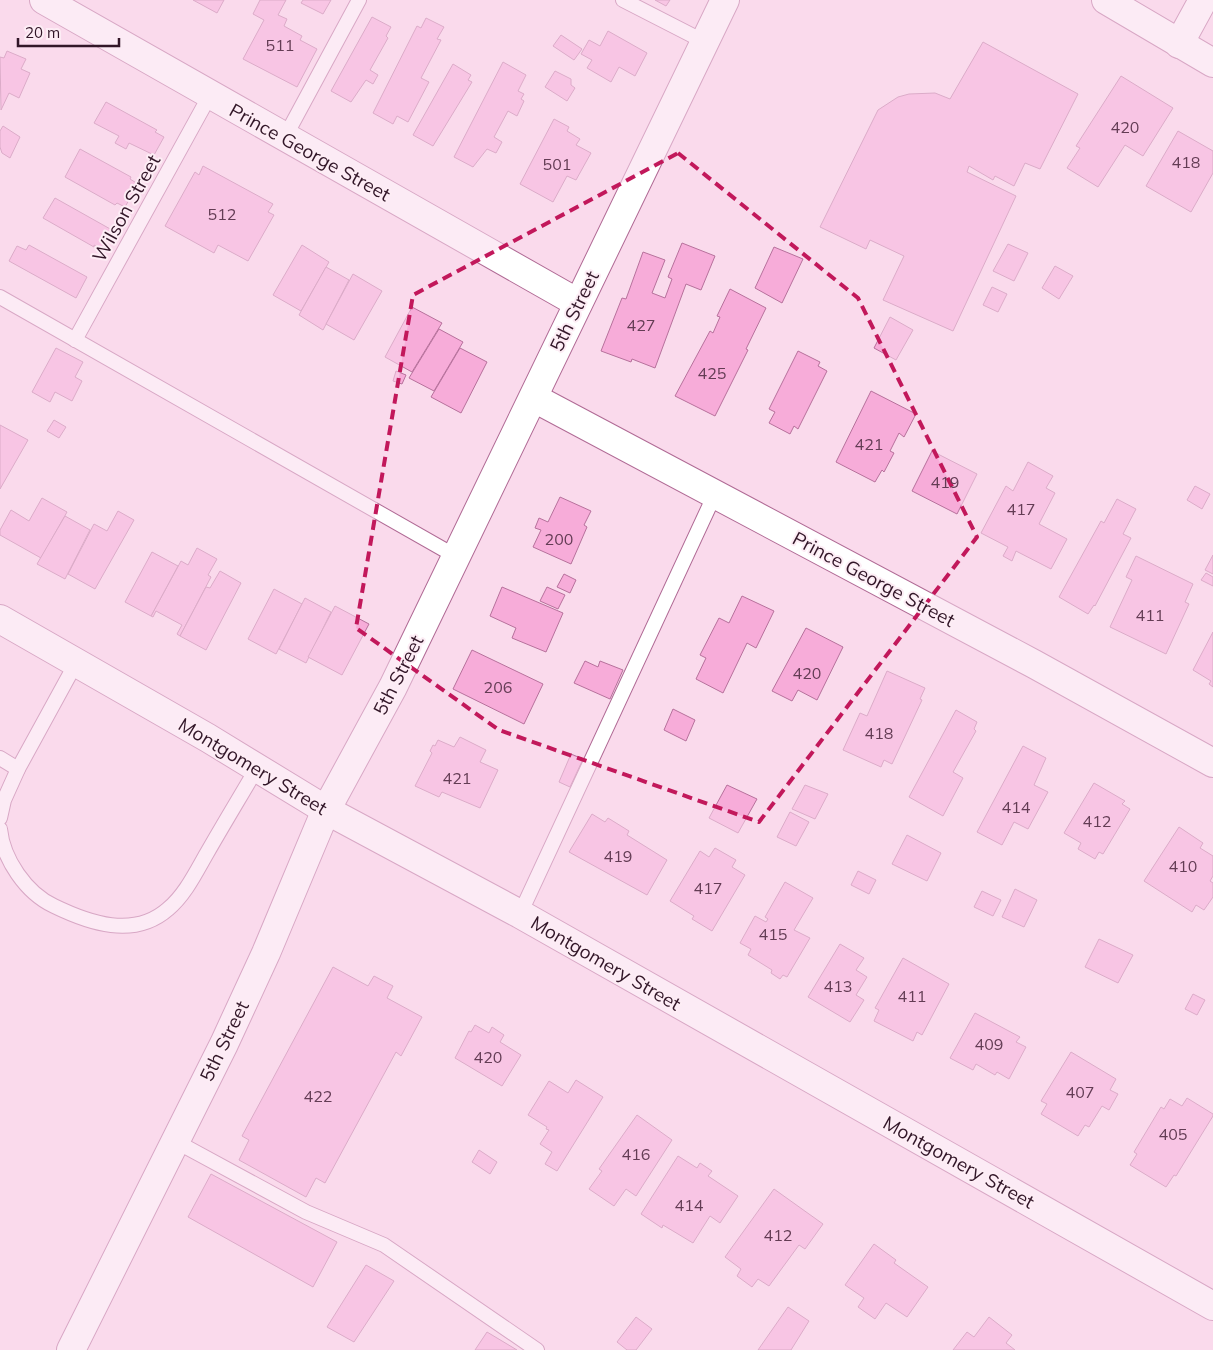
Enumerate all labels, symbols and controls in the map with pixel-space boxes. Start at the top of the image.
scale bar [18,15,119,47]
text: 20 m [25,23,60,42]
house number: 511 [266,35,294,55]
street label: Prince George Street [225,98,395,206]
house number: 420 [1111,117,1139,137]
street label: Wilson Street [87,150,166,266]
house number: 418 [1172,152,1200,172]
house number: 501 [543,154,571,174]
house number: 512 [208,204,236,224]
street label: 5th Street [544,266,604,355]
house number: 427 [627,315,655,335]
house number: 425 [698,363,726,383]
house number: 421 [855,434,883,454]
house number: 419 [931,472,959,492]
house number: 417 [1007,499,1035,519]
street label: Prince George Street [789,526,960,632]
house number: 200 [545,529,573,549]
house number: 411 [1136,605,1164,625]
street label: 5th Street [368,631,429,719]
house number: 420 [793,663,821,683]
house number: 206 [484,677,512,697]
street label: Montgomery Street [174,712,332,820]
house number: 418 [865,723,893,743]
house number: 421 [443,768,471,788]
house number: 414 [1002,797,1031,817]
house number: 412 [1083,811,1111,831]
house number: 419 [604,846,632,866]
house number: 410 [1169,856,1197,876]
house number: 417 [694,878,722,898]
street label: Montgomery Street [527,910,686,1016]
house number: 415 [759,924,787,944]
house number: 413 [824,976,852,996]
house number: 411 [898,986,926,1006]
street label: 5th Street [194,996,254,1085]
house number: 409 [975,1034,1003,1054]
house number: 420 [474,1047,502,1067]
house number: 407 [1066,1082,1094,1102]
house number: 422 [304,1086,332,1106]
street label: Montgomery Street [879,1110,1039,1214]
house number: 405 [1159,1124,1187,1144]
house number: 416 [622,1144,650,1164]
house number: 414 [675,1195,704,1215]
house number: 412 [764,1225,792,1245]

